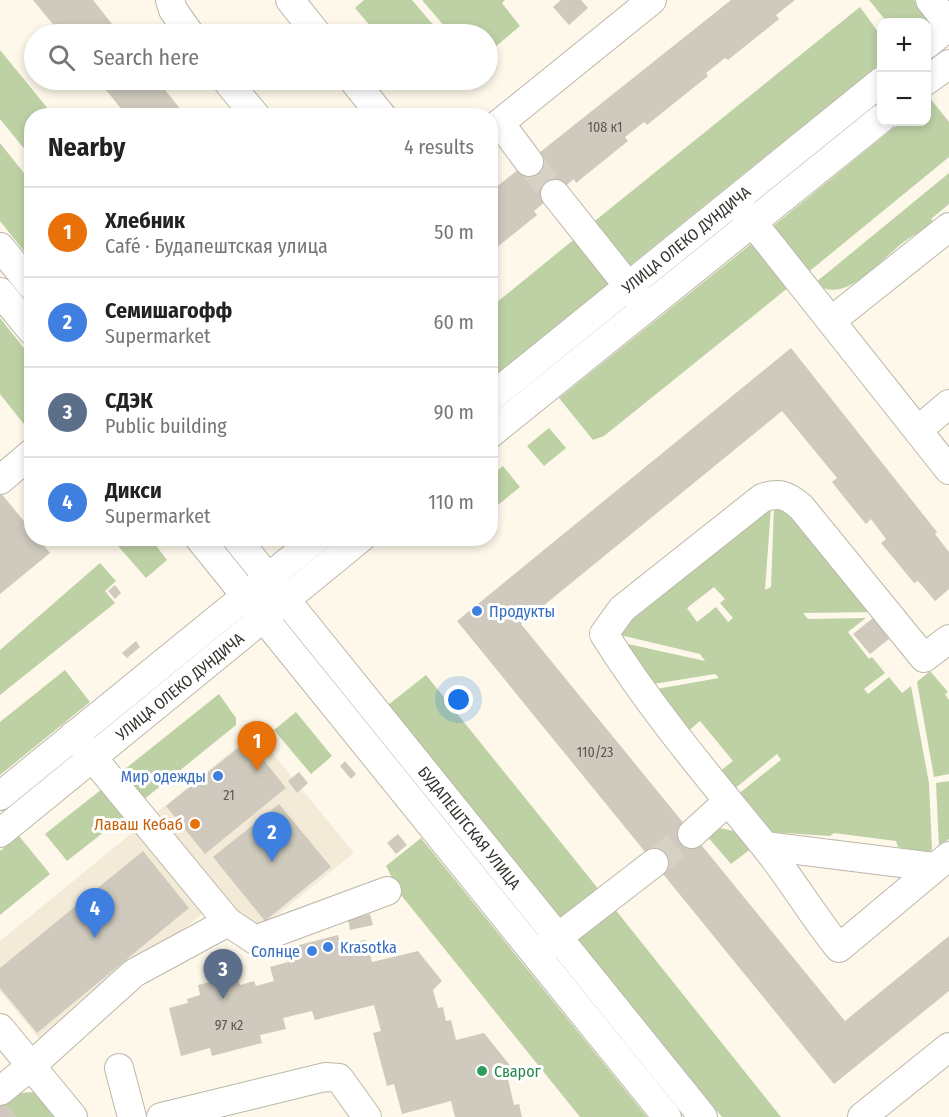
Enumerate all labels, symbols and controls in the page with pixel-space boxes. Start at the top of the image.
map controls [877,18,931,126]
button: + [877,18,931,72]
search box [24,24,498,90]
icon: search [45,41,78,74]
text: Search here [93,44,199,71]
button: − [877,72,931,126]
house number: 108 к1 [588,119,622,136]
text: Nearby [48,132,125,163]
text: 4 results [404,135,474,159]
street label: УЛИЦА ОЛЕКО ДУНДИЧА [617,182,754,298]
text: Хлебник [105,207,185,234]
text: 1 [63,220,72,244]
text: 50 m [434,220,474,244]
text: Café · Будапештская улица [105,234,328,258]
text: Семишагофф [105,297,232,324]
text: 2 [63,310,72,334]
text: 60 m [434,310,474,334]
text: Supermarket [105,324,211,348]
text: СДЭК [105,387,153,414]
text: 3 [63,400,72,424]
text: 90 m [434,400,474,424]
text: Public building [105,414,227,438]
text: Дикси [105,477,162,504]
text: 4 [62,490,73,514]
text: 110 m [428,490,474,514]
text: Supermarket [105,504,211,528]
place label: Продукты [489,602,555,621]
marker: Продукты [470,604,484,618]
street label: УЛИЦА ОЛЕКО ДУНДИЧА [111,628,248,745]
your location [444,685,473,714]
pin: 1 [238,722,276,771]
house number: 110/23 [577,744,613,761]
street label: БУДАПЕШТСКАЯ УЛИЦА [414,762,525,893]
place label: Мир одежды [121,767,206,786]
marker: Мир одежды [211,769,225,783]
house number: 21 [223,787,235,804]
pin: 2 [252,812,292,862]
place label: Лаваш Кебаб [94,815,183,834]
marker: Лаваш Кебаб [188,817,202,831]
pin: 4 [76,888,115,938]
place label: Krasotka [340,938,397,957]
marker: Krasotka [321,940,335,954]
place label: Солнце [251,942,300,961]
marker: Солнце [305,944,319,958]
pin: 3 [204,950,242,999]
house number: 97 к2 [215,1017,243,1034]
place label: Сварог [494,1062,542,1081]
marker: Сварог [475,1064,489,1078]

